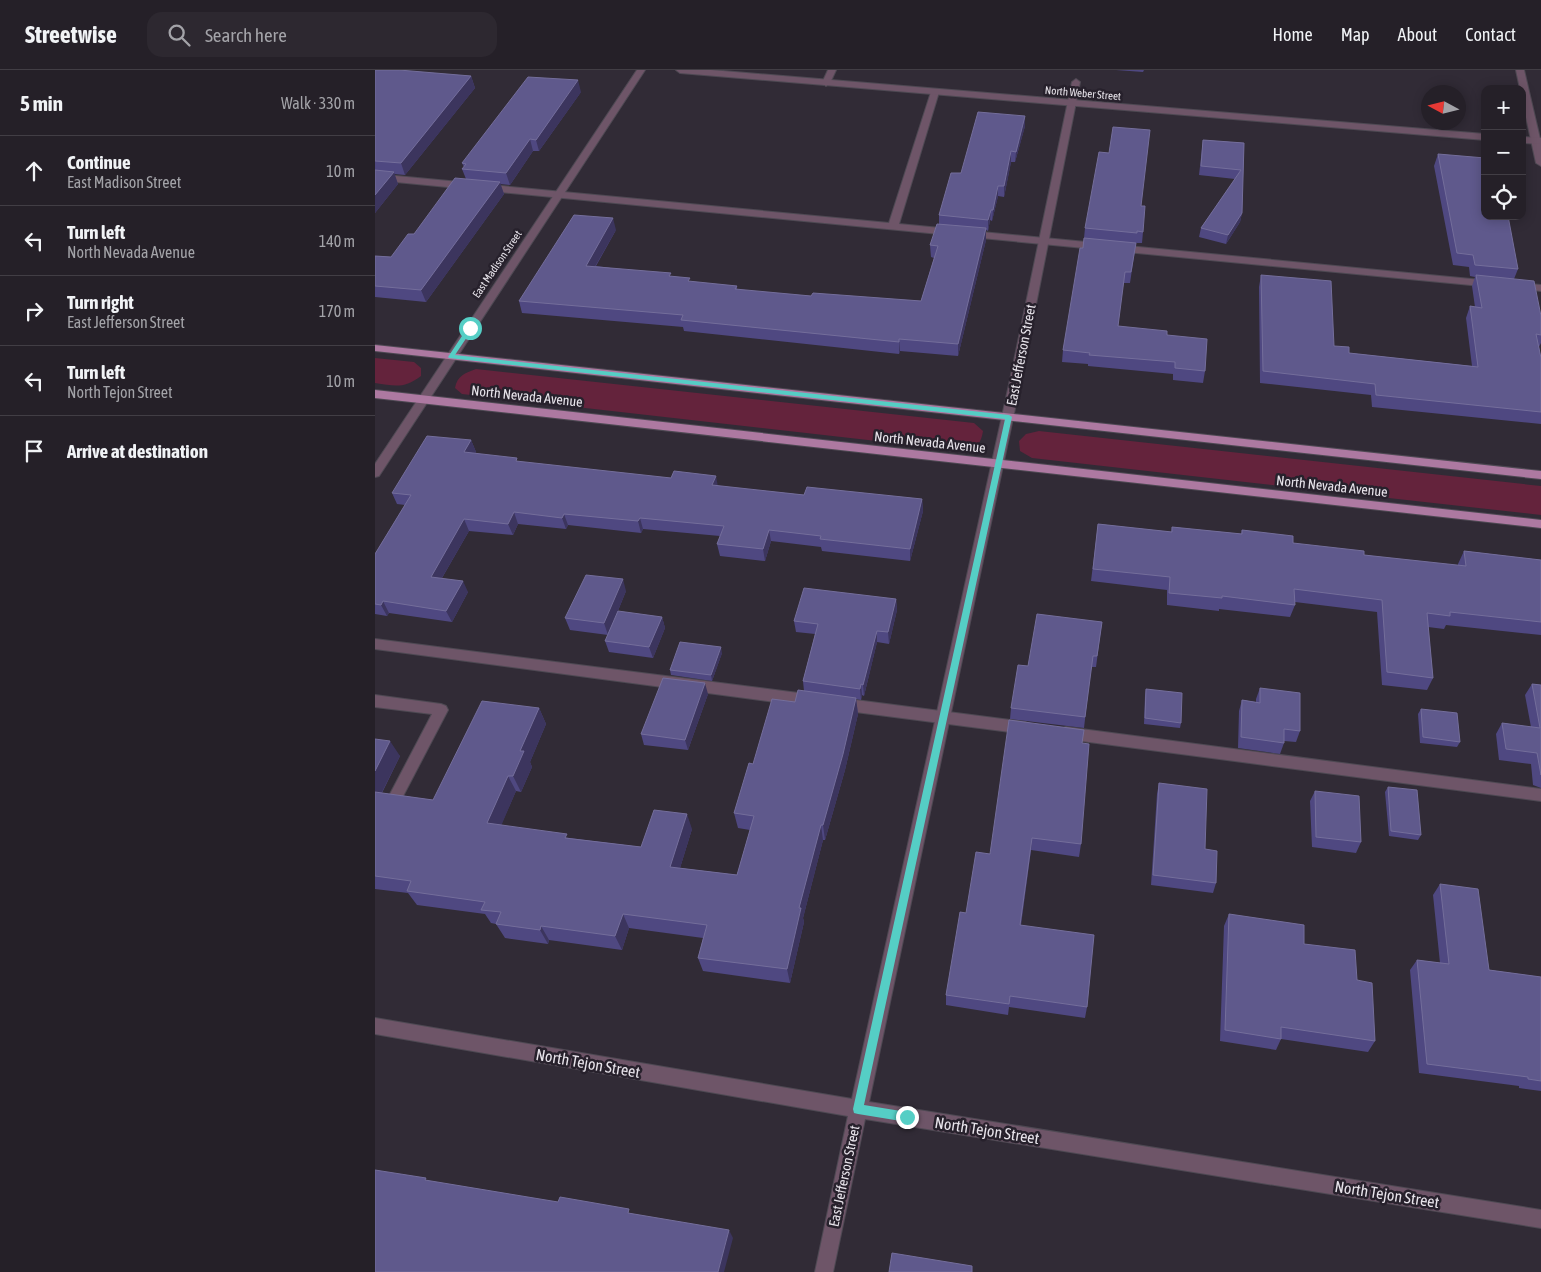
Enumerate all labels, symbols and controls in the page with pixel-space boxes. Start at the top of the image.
search box [147,12,497,57]
text: Streetwise [25,21,117,48]
icon: search [165,21,193,49]
text: Search here [205,24,287,46]
text: Home [1273,24,1313,45]
text: Map [1341,24,1370,45]
text: About [1398,24,1437,45]
text: Contact [1465,24,1516,45]
street label: North Weber Street [1044,84,1122,102]
north arrow [1421,85,1466,130]
map controls [1481,85,1526,220]
button: + [1481,85,1526,130]
text: 5 min [20,91,63,115]
text: Walk · 330 m [281,94,355,112]
button: − [1481,130,1526,175]
text: Continue [67,151,131,173]
icon: ahead [20,157,48,185]
text: 10 m [326,162,355,180]
text: East Madison Street [67,173,181,191]
button: locate [1481,175,1526,220]
text: Turn left [67,221,125,243]
icon: left [20,227,48,255]
street label: East Madison Street [470,228,524,300]
text: 140 m [319,232,355,250]
text: North Nevada Avenue [67,243,195,261]
text: Turn right [67,291,134,313]
icon: right [20,297,48,325]
text: 170 m [319,302,355,320]
street label: East Jefferson Street [1003,303,1039,407]
text: East Jefferson Street [67,313,185,331]
route start [459,317,482,340]
text: Turn left [67,361,125,383]
icon: left [20,367,48,395]
text: 10 m [326,372,355,390]
street label: North Nevada Avenue [470,382,584,410]
text: North Tejon Street [67,383,173,401]
street label: North Nevada Avenue [873,428,987,456]
icon: arrive [20,437,48,465]
text: Arrive at destination [67,440,208,462]
street label: North Nevada Avenue [1275,472,1389,500]
street label: North Tejon Street [534,1045,642,1082]
route end [896,1106,919,1129]
street label: North Tejon Street [933,1113,1041,1148]
street label: East Jefferson Street [825,1124,863,1228]
street label: North Tejon Street [1333,1177,1441,1212]

